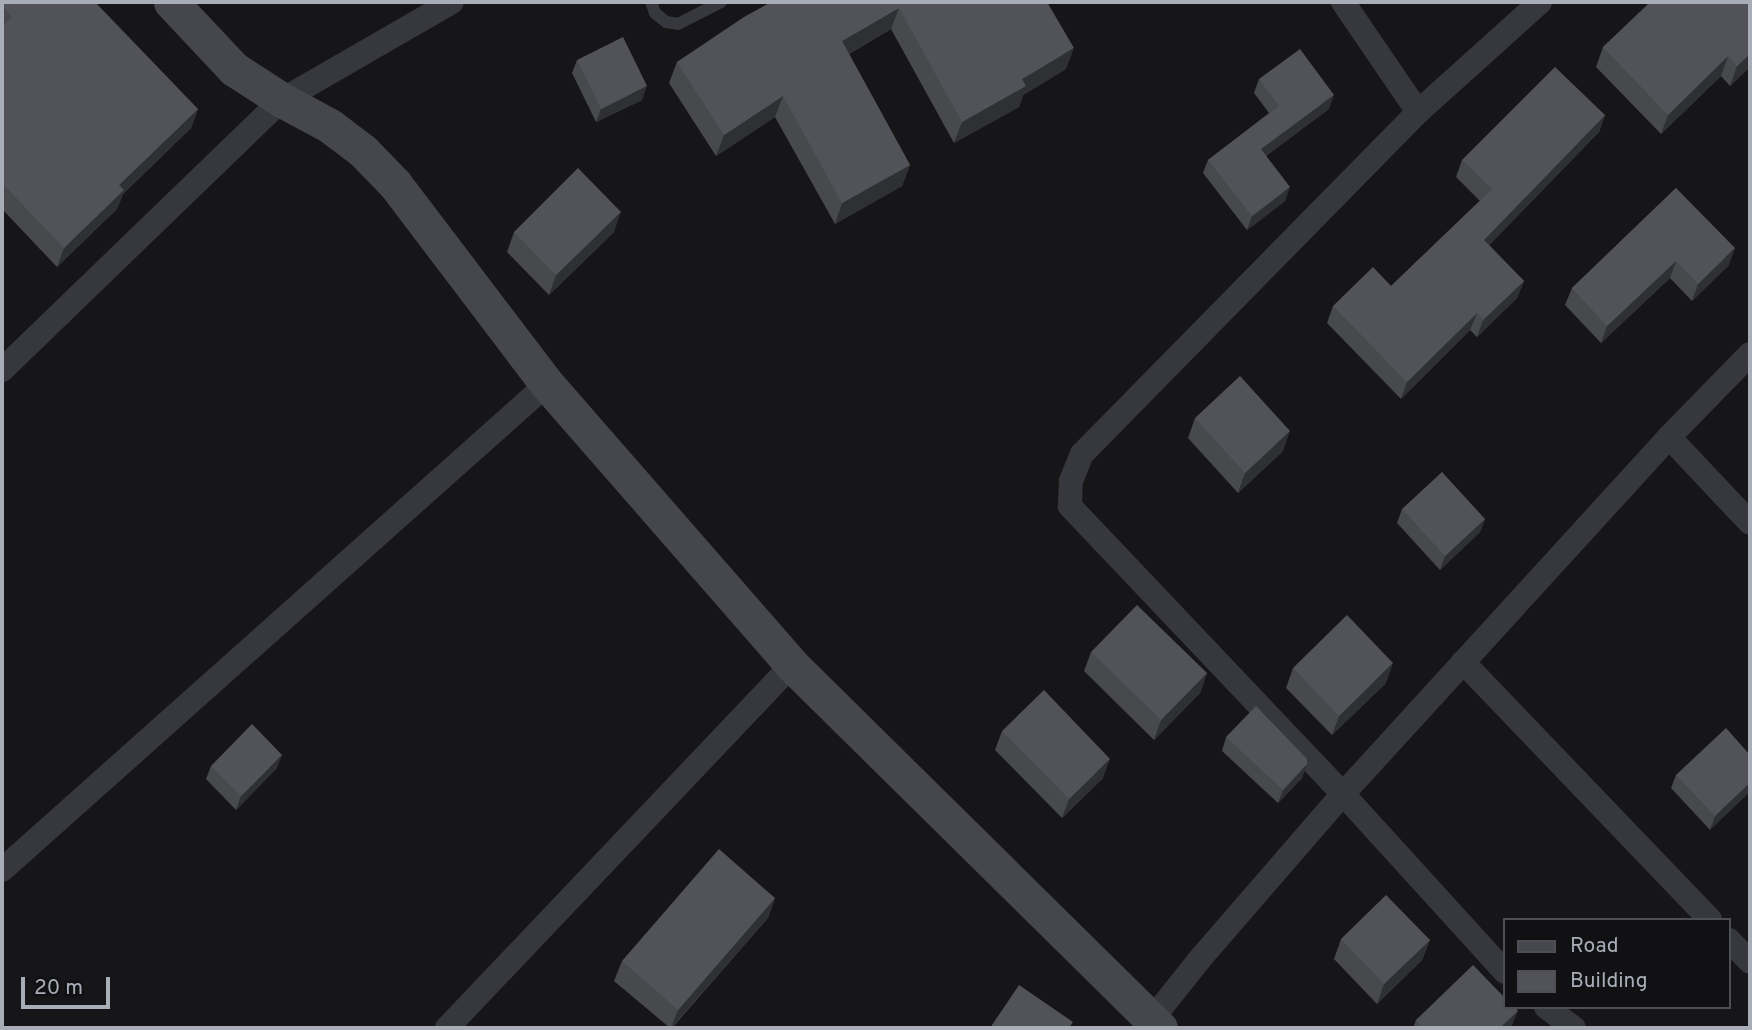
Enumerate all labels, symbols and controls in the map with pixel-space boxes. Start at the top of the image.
legend [1504,918,1731,1009]
text: Road [1570,933,1619,960]
scale bar [24,964,114,1008]
text: Building [1570,968,1648,995]
text: 20 m [34,975,83,1002]

